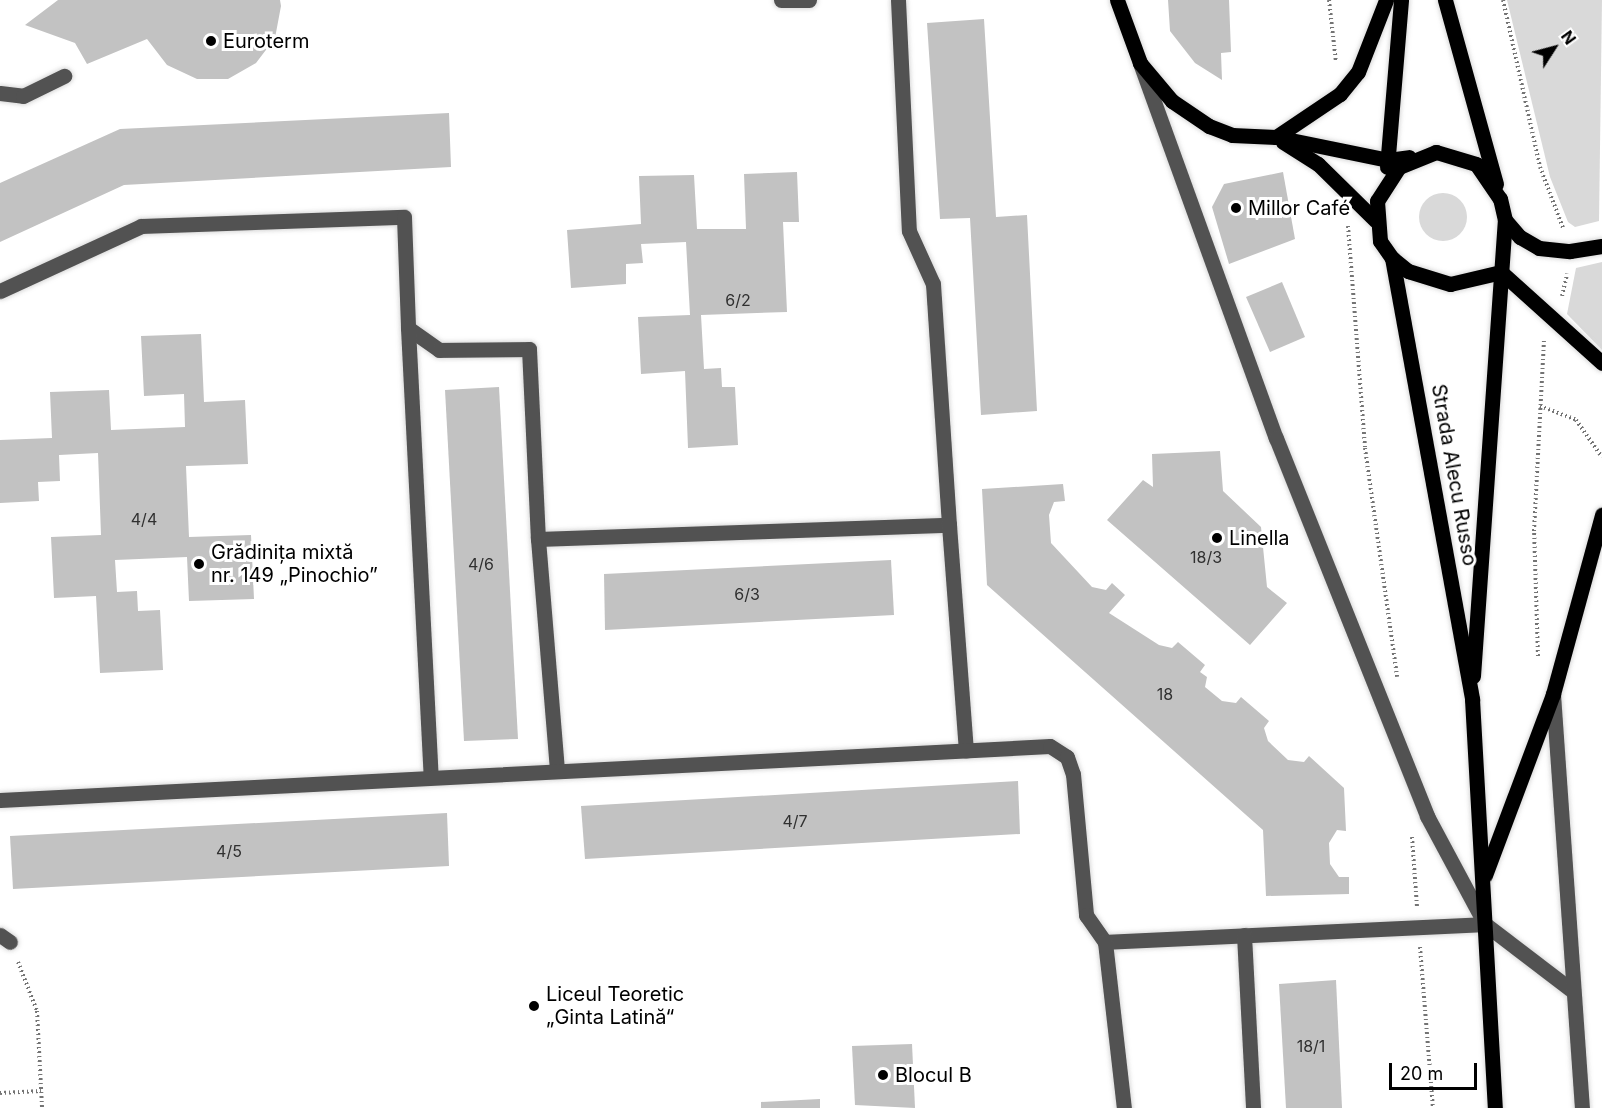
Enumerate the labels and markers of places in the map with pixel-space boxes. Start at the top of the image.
place label: Euroterm [223,29,309,53]
marker: Euroterm [204,34,218,48]
place label: Millor Café [1248,196,1350,220]
marker: Millor Café [1229,201,1243,215]
place label: Linella [1229,526,1290,550]
marker: Linella [1210,531,1224,545]
place label: Grădinița mixtă nr. 149 „Pinochio” [211,540,378,587]
marker: Grădinița mixtă nr. 149 „Pinochio” [192,557,206,571]
place label: Liceul Teoretic „Ginta Latină“ [546,982,684,1029]
marker: Liceul Teoretic „Ginta Latină“ [527,999,541,1013]
place label: Blocul B [895,1063,972,1087]
marker: Blocul B [876,1068,890,1082]

